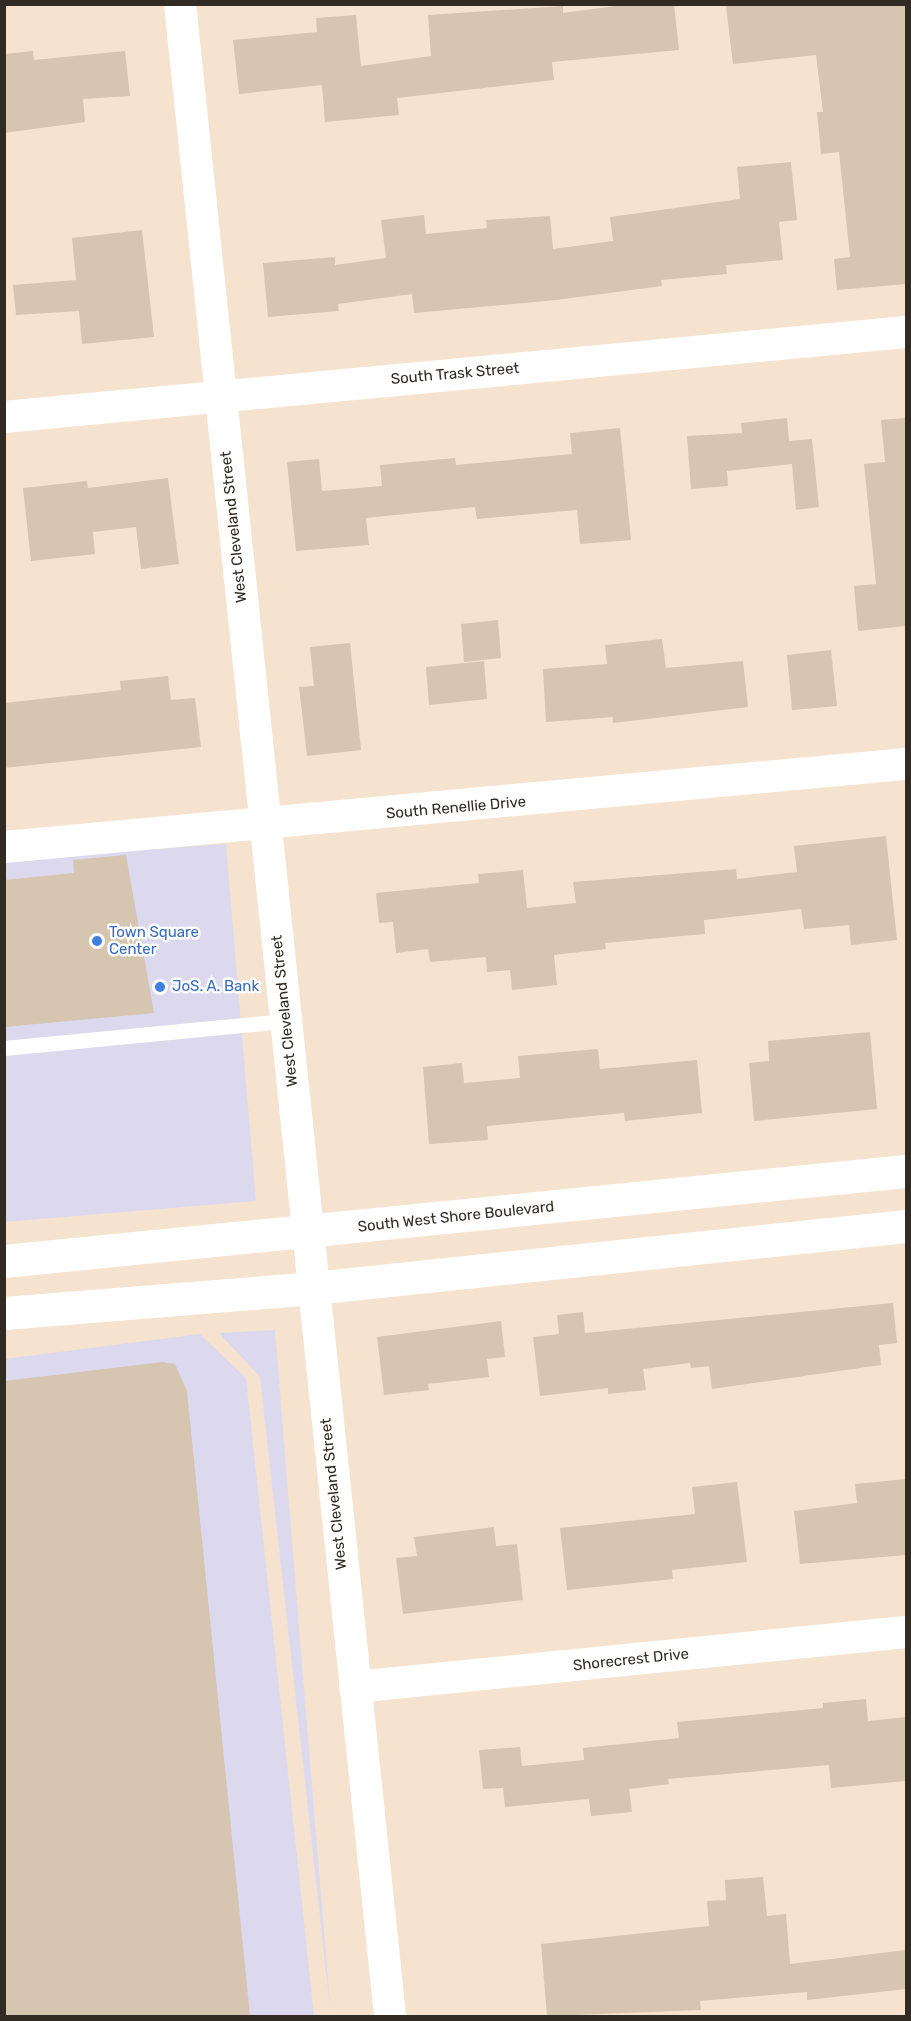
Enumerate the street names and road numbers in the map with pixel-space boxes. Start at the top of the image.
street label: South Trask Street [390,359,520,389]
street label: West Cleveland Street [217,450,251,604]
street label: South Renellie Drive [385,793,527,823]
street label: West Cleveland Street [268,934,302,1088]
street label: South West Shore Boulevard [357,1198,555,1236]
street label: West Cleveland Street [317,1417,351,1571]
street label: Shorecrest Drive [572,1645,690,1675]

